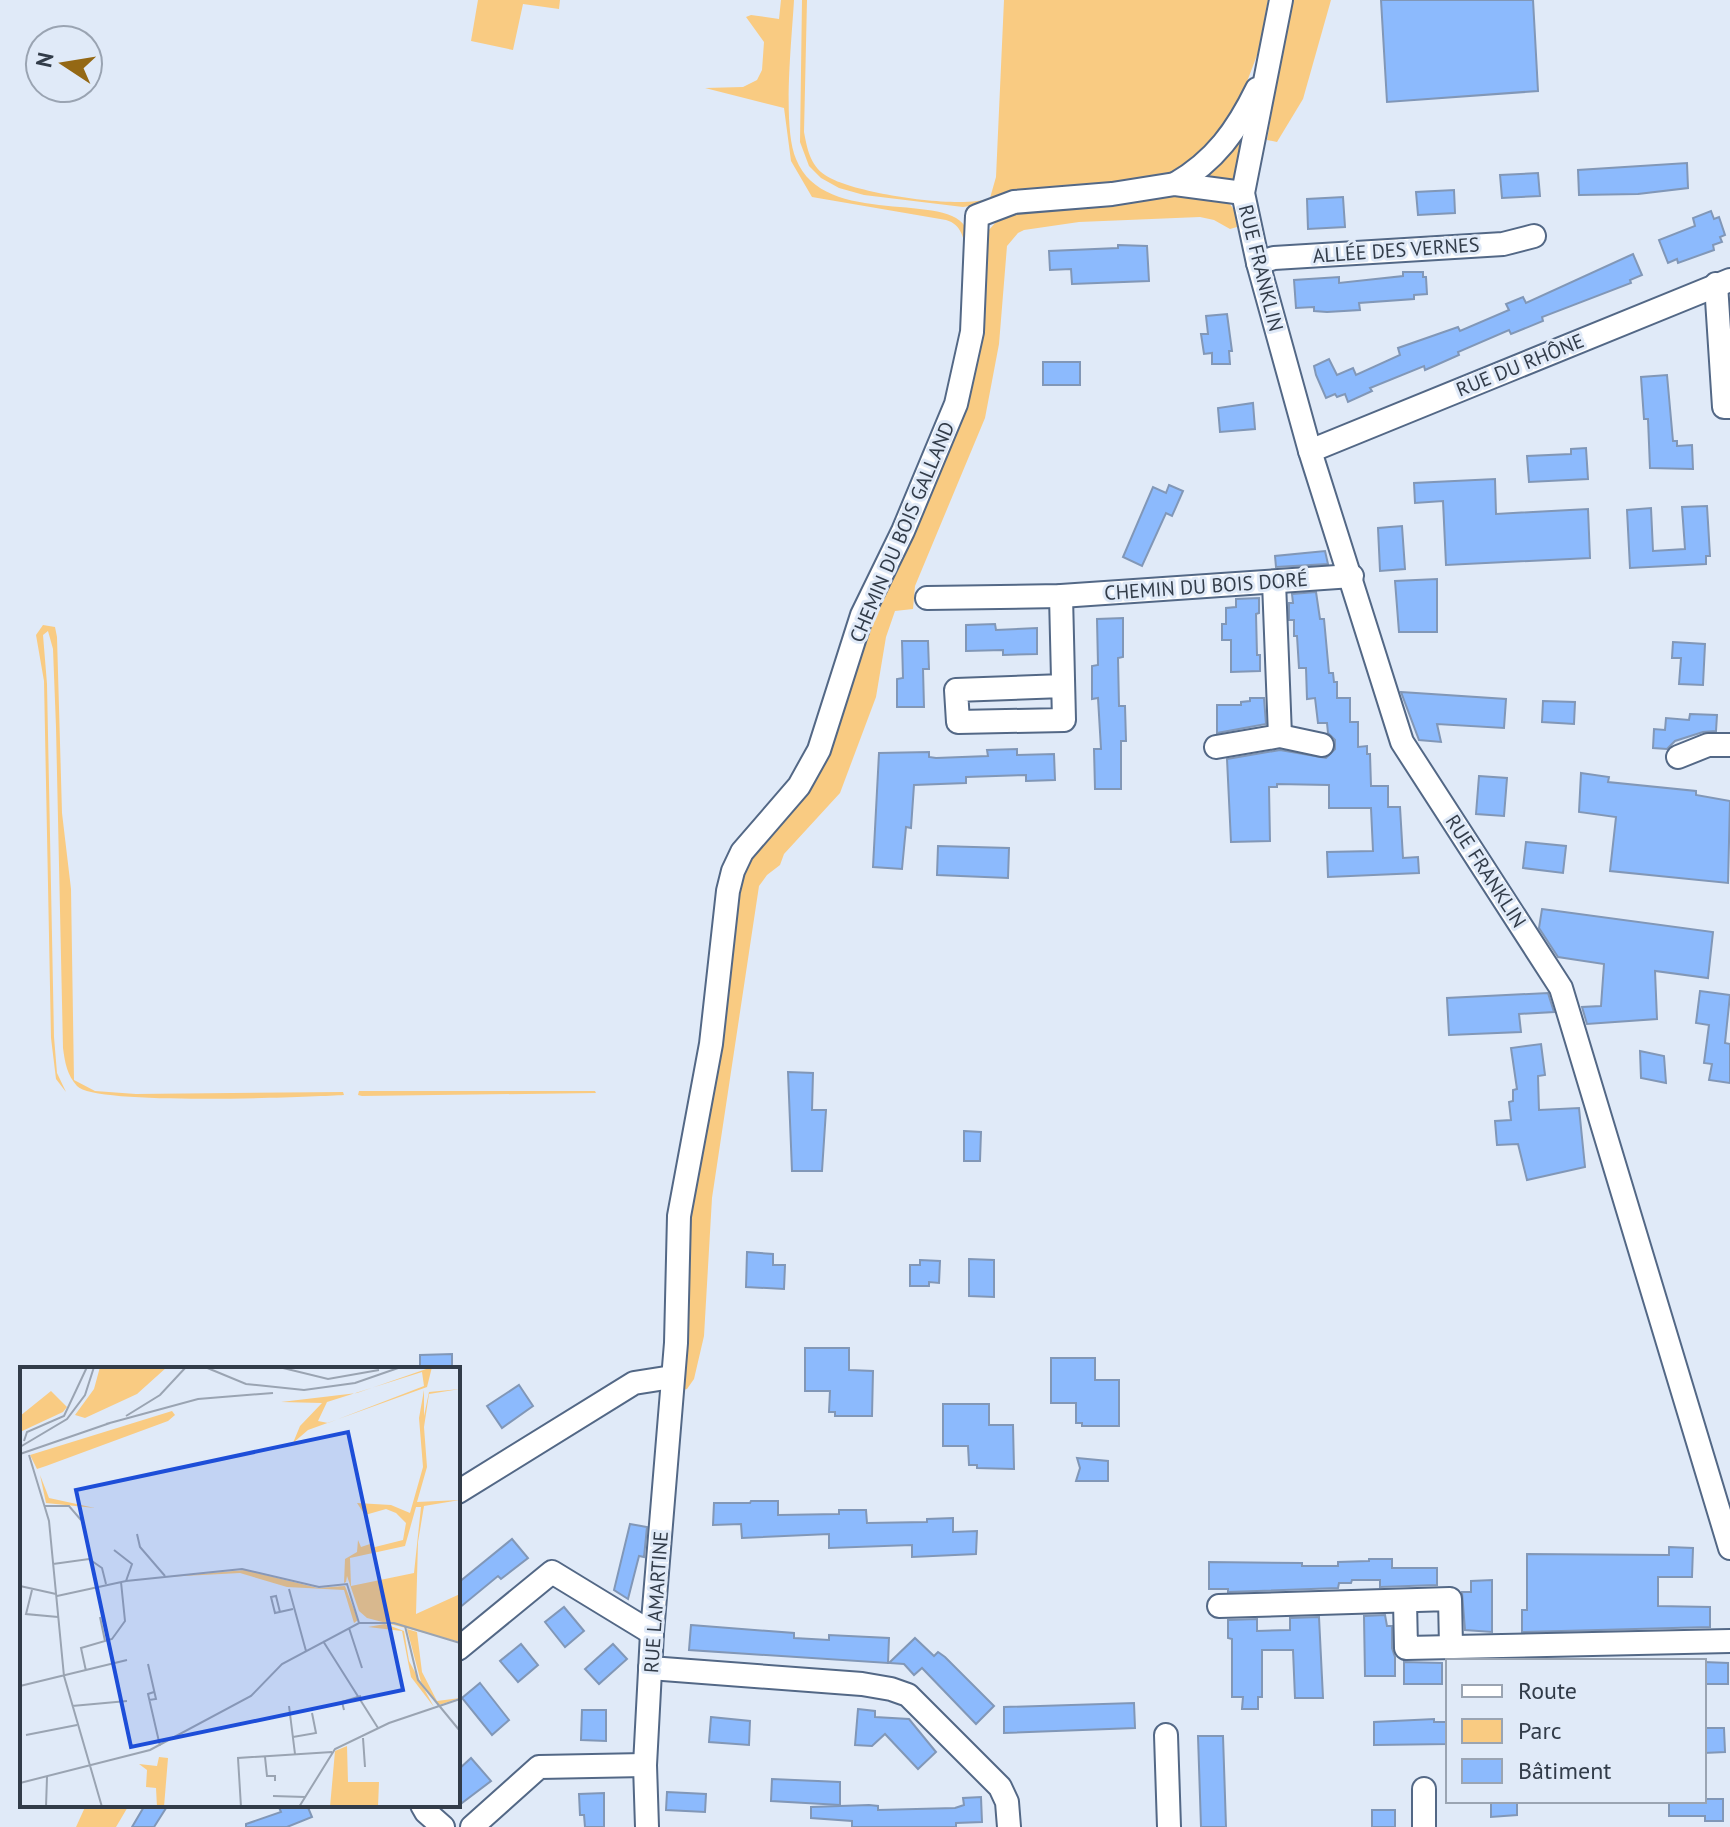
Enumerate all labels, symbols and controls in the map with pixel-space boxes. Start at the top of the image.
north arrow [24,24,104,104]
text: N [29,50,60,70]
street label: RUE FRANKLIN [1233,202,1289,334]
street label: ALLÉE DES VERNES [1312,231,1480,269]
street label: RUE DU RHÔNE [1452,328,1588,402]
street label: CHEMIN DU BOIS GALLAND [844,418,960,646]
street label: CHEMIN DU BOIS DORÉ [1103,566,1309,606]
street label: RUE FRANKLIN [1440,810,1532,932]
inset map [20,1367,460,1807]
street label: RUE LAMARTINE [638,1530,674,1674]
legend [1446,1659,1706,1803]
text: Route [1518,1675,1577,1706]
text: Parc [1518,1715,1562,1746]
text: Bâtiment [1518,1755,1611,1786]

